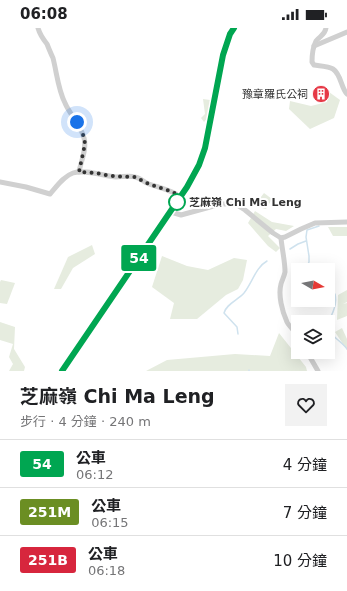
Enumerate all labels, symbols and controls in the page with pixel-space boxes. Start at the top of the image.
text: 06:08 [20,5,68,23]
building icon: 豫章羅氏公祠 [311,84,331,104]
place label: 豫章羅氏公祠 [242,88,308,101]
your location [67,112,87,132]
marker: 芝麻嶺 Chi Ma Leng [168,193,186,211]
place label: 芝麻嶺 Chi Ma Leng [189,196,302,209]
line badge: 54 [121,245,157,271]
text: 54 [129,250,149,266]
north arrow [291,263,335,307]
map controls [291,263,335,359]
button: layers [291,315,335,359]
button: heart [285,384,327,426]
text: 芝麻嶺 Chi Ma Leng [20,385,215,407]
text: 步行 · 4 分鐘 · 240 m [20,414,151,429]
text: 公車 [76,449,106,467]
text: 54 [32,456,52,472]
text: 4 分鐘 [283,456,327,474]
text: 06:12 [76,467,113,482]
text: 公車 [91,497,121,515]
text: 251M [28,504,71,520]
text: 7 分鐘 [283,504,327,522]
text: 06:15 [91,515,129,530]
text: 公車 [88,545,118,563]
text: 251B [28,552,68,568]
text: 10 分鐘 [273,552,327,570]
text: 06:18 [88,563,125,578]

